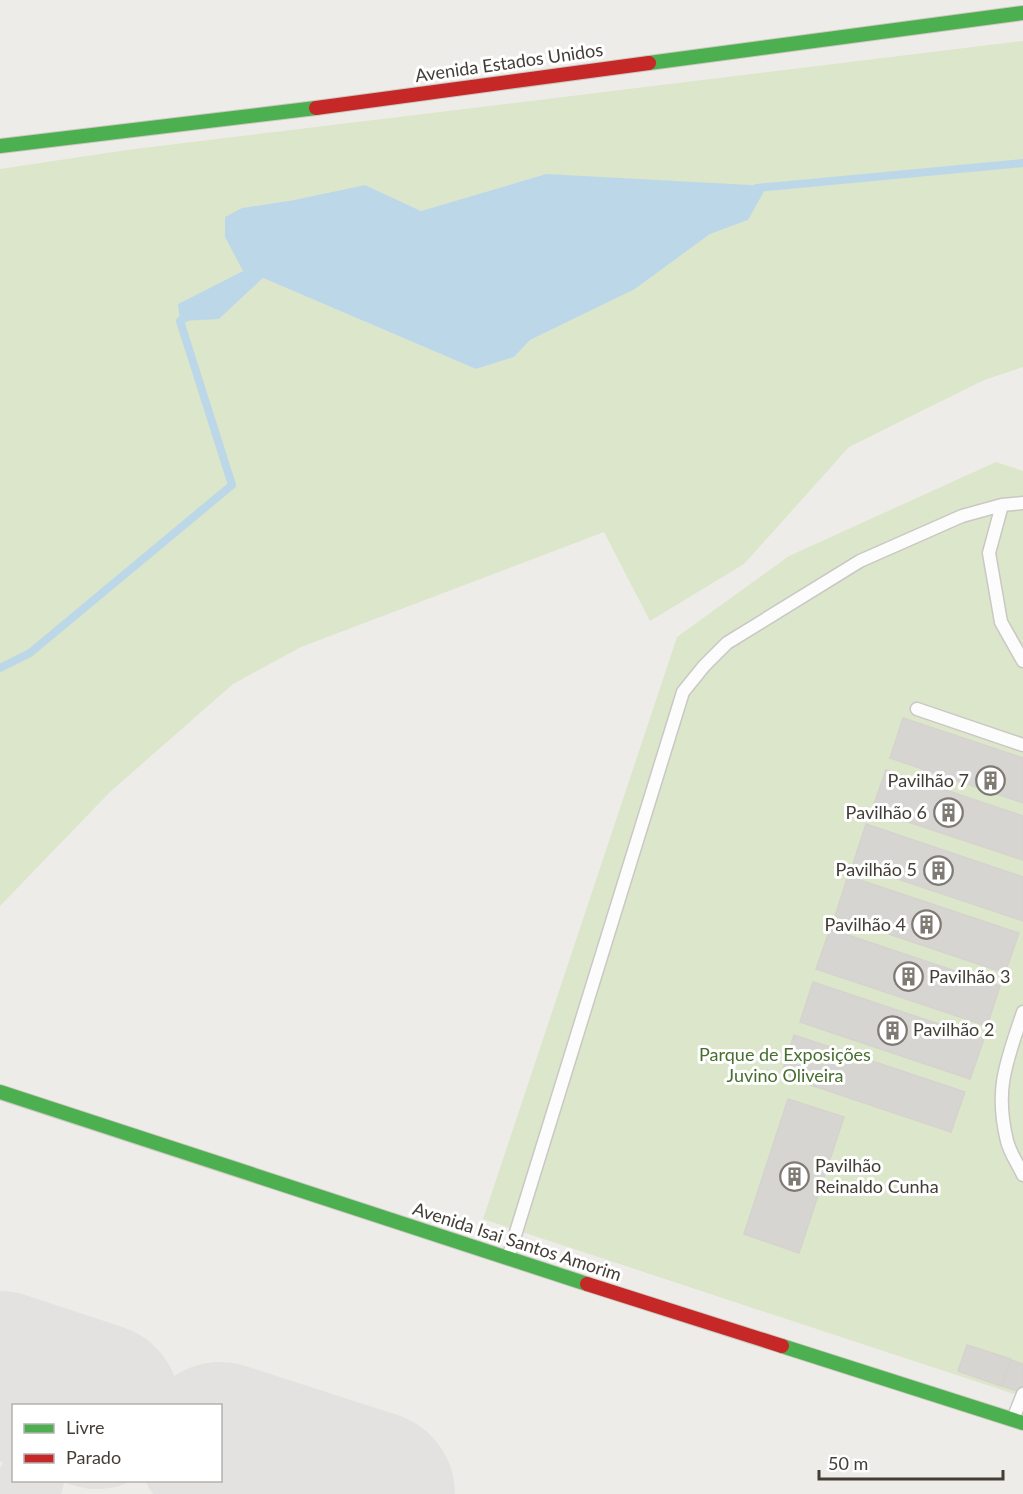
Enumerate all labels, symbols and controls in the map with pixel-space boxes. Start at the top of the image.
street label: Avenida Estados Unidos [413,38,604,86]
building icon: Pavilhão 7 [974,765,1006,797]
place label: Pavilhão 7 [888,769,969,791]
building icon: Pavilhão 6 [932,797,964,829]
place label: Pavilhão 6 [846,801,927,823]
building icon: Pavilhão 5 [922,854,954,886]
place label: Pavilhão 5 [836,858,917,880]
building icon: Pavilhão 4 [911,909,943,941]
place label: Pavilhão 4 [825,913,906,935]
building icon: Pavilhão 3 [892,961,924,993]
place label: Pavilhão 3 [929,965,1010,987]
building icon: Pavilhão 2 [876,1014,908,1046]
place label: Pavilhão 2 [913,1018,994,1040]
park label: Parque de Exposições Juvino Oliveira [699,1043,871,1086]
place label: Pavilhão Reinaldo Cunha [815,1154,939,1197]
building icon: Pavilhão Reinaldo Cunha [778,1160,810,1192]
street label: Avenida Isai Santos Amorim [410,1197,624,1285]
legend [12,1404,222,1482]
text: Livre [66,1416,105,1438]
scale bar [819,1443,1004,1481]
text: Parado [66,1446,121,1468]
text: 50 m [828,1452,868,1474]

